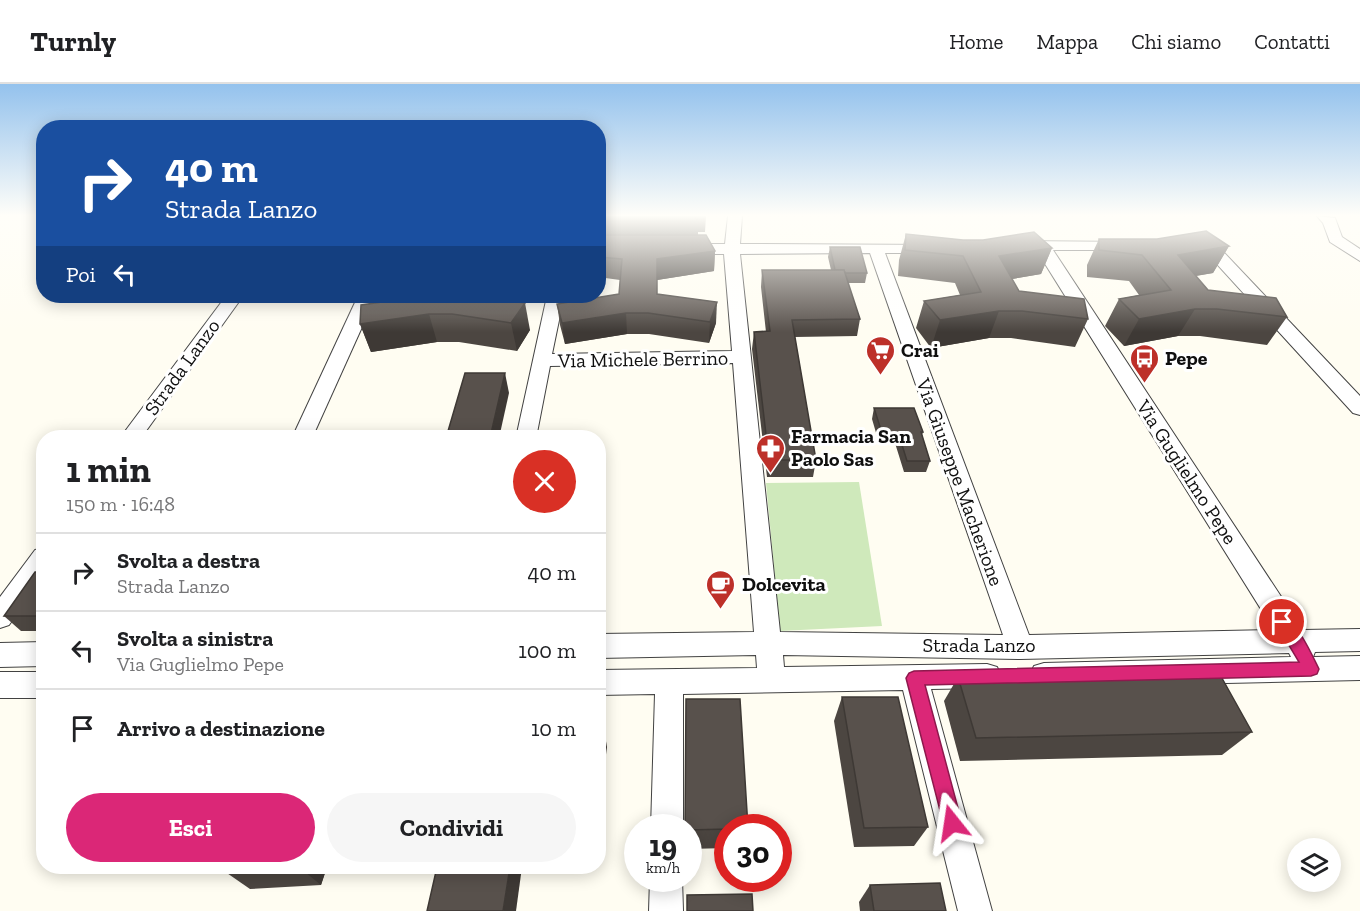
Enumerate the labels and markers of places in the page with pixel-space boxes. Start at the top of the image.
supermarket icon: Crai [864,334,896,376]
place label: Crai [901,338,939,362]
bus stop icon: Pepe [1128,342,1160,384]
place label: Pepe [1165,346,1208,370]
place label: Farmacia San Paolo Sas [791,424,911,471]
pharmacy icon: Farmacia San Paolo Sas [754,432,786,474]
cafe icon: Dolcevita [705,568,737,610]
place label: Dolcevita [742,572,826,596]
pin [1256,596,1307,647]

